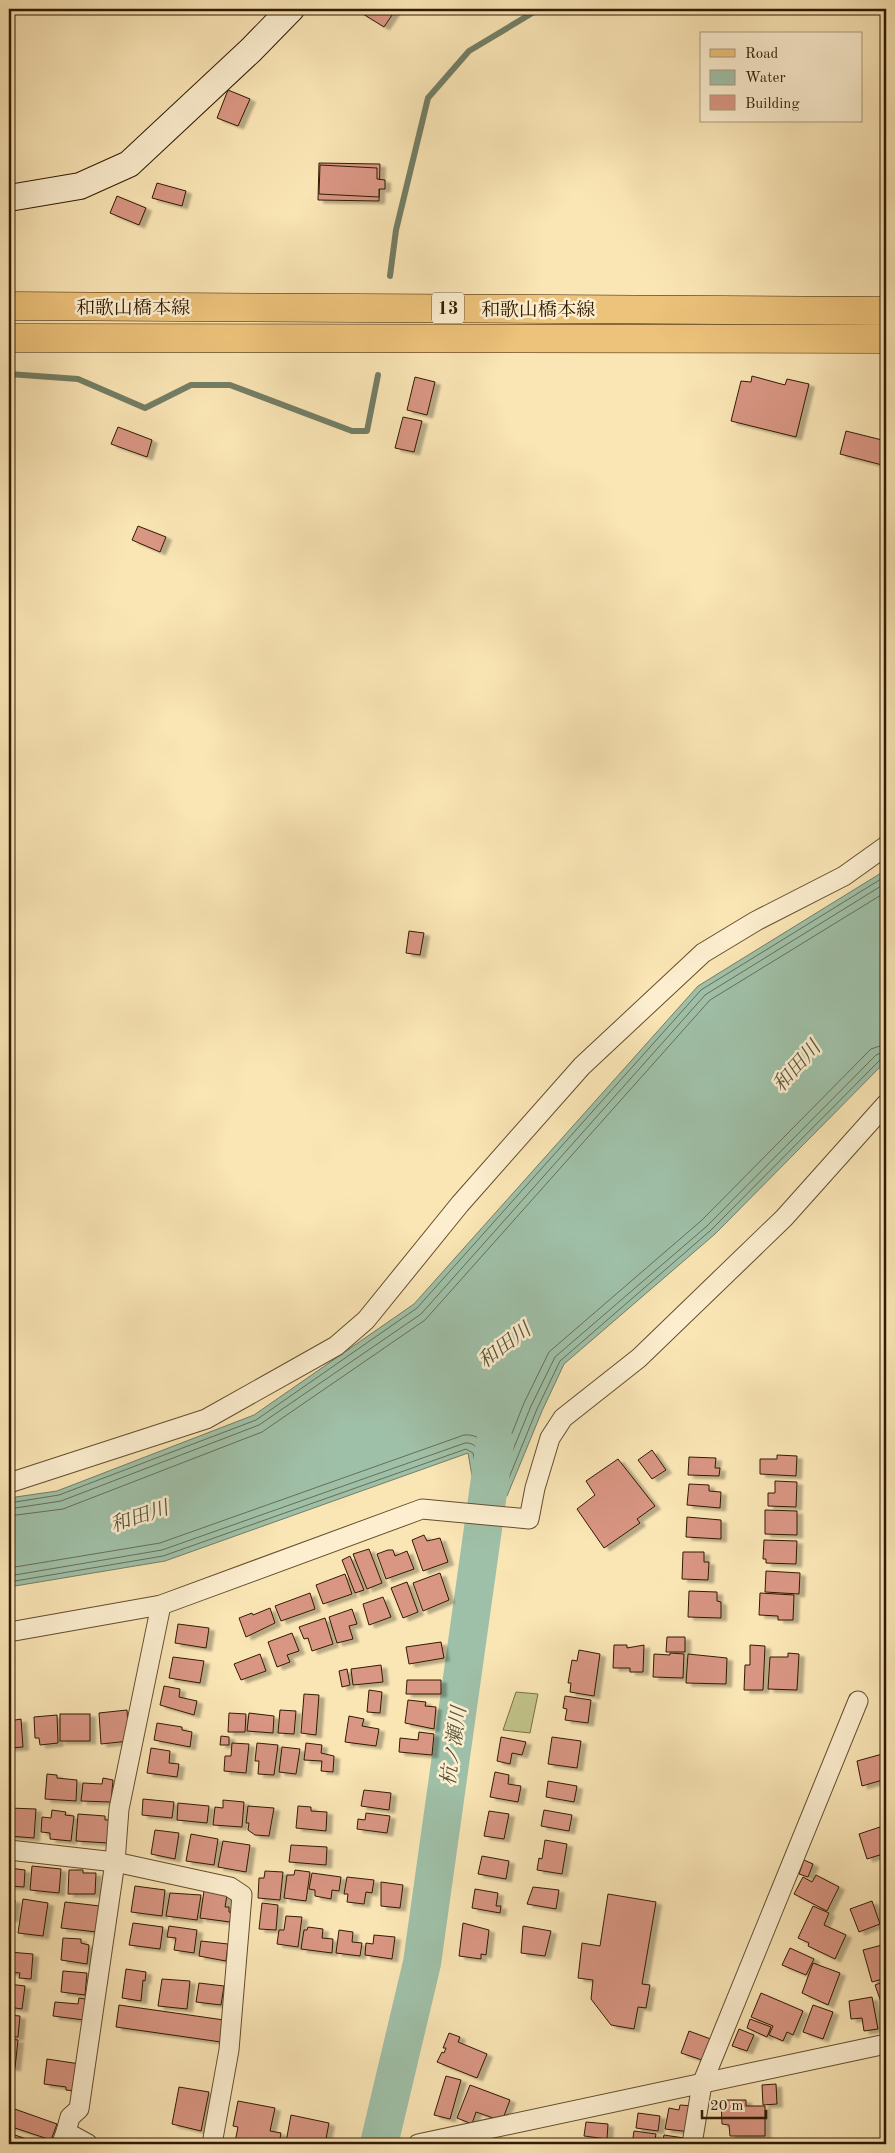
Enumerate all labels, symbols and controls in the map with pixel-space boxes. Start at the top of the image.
legend [700,32,862,122]
text: Road [745,47,779,62]
text: Water [745,71,786,86]
text: Building [745,97,800,112]
road number: 13 [432,292,464,324]
street label: 和歌山橋本線 [76,297,190,319]
street label: 和歌山橋本線 [481,299,595,321]
water label: 和田川 [768,1036,826,1096]
water label: 和田川 [474,1318,537,1373]
water label: 和田川 [107,1497,173,1537]
water label: 杭ノ瀬川 [438,1703,471,1787]
scale bar [702,2088,766,2120]
text: 20 m [710,2099,744,2114]

